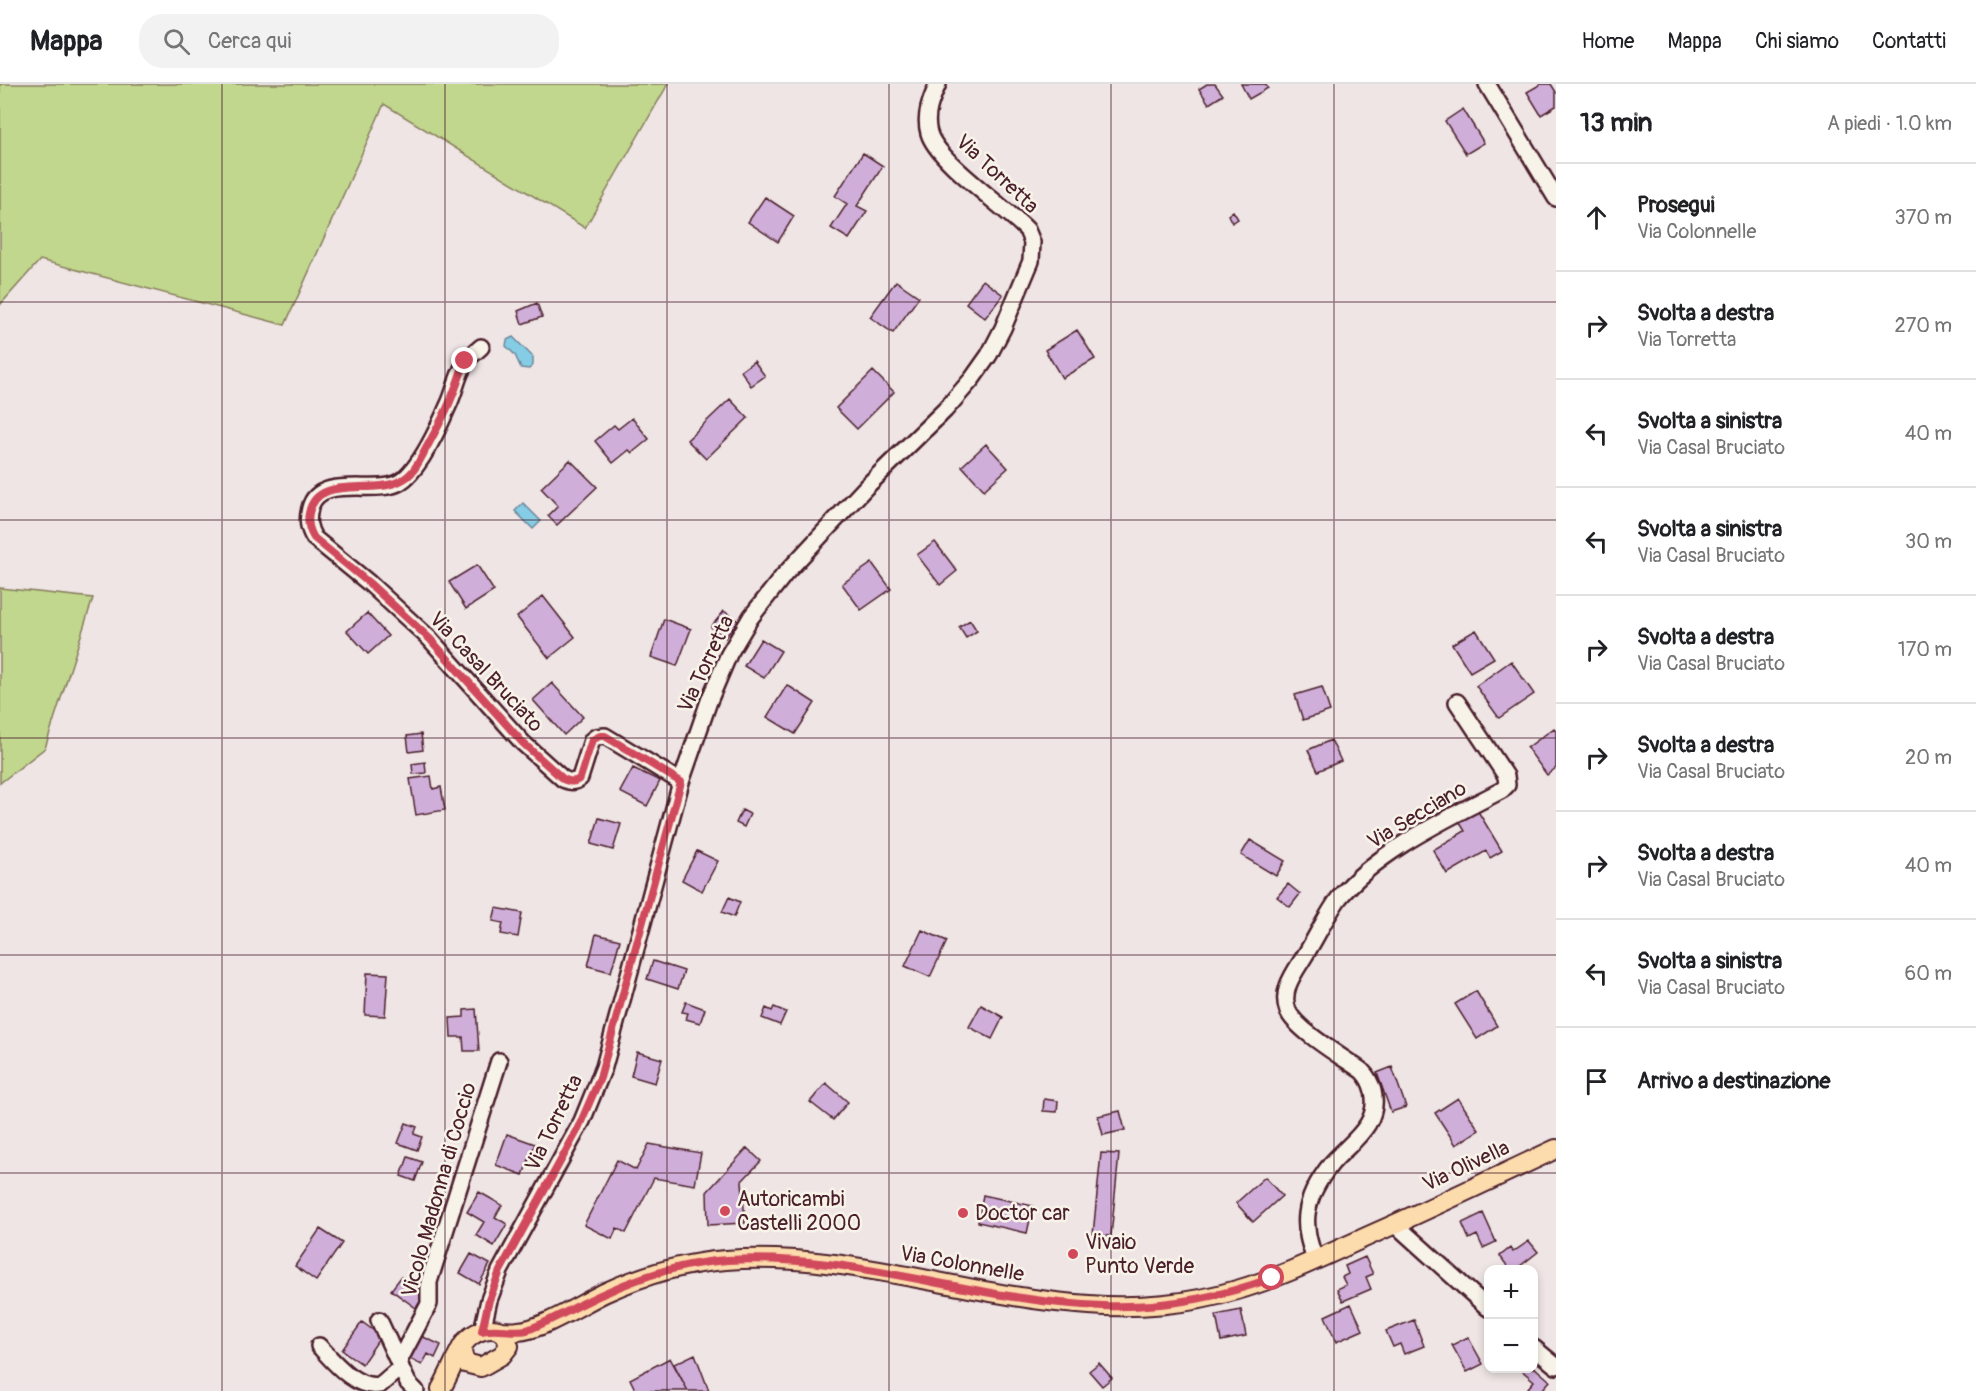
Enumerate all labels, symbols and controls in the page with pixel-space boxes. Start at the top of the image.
search box [139,14,559,68]
text: Mappa [30,24,103,59]
icon: search [160,25,193,58]
text: Cerca qui [208,27,291,55]
text: Home [1581,28,1634,55]
text: Mappa [1667,28,1722,55]
text: Chi siamo [1755,28,1839,55]
text: Contatti [1872,28,1946,55]
text: 13 min [1580,107,1653,139]
text: A piedi · 1.0 km [1827,111,1952,136]
street label: Via Torretta [950,129,1044,219]
text: Prosegui [1637,191,1715,219]
icon: ahead [1580,201,1613,234]
text: 370 m [1895,205,1952,230]
text: Via Colonnelle [1637,219,1756,244]
text: Svolta a destra [1637,299,1774,327]
icon: right [1580,309,1613,342]
text: 270 m [1894,313,1952,338]
text: Via Torretta [1637,327,1736,352]
route end [451,347,477,373]
text: Svolta a sinistra [1637,407,1782,435]
icon: left [1580,417,1613,450]
text: 40 m [1905,421,1952,446]
text: Via Casal Bruciato [1637,435,1785,460]
text: Svolta a sinistra [1637,515,1782,543]
icon: left [1580,525,1613,558]
text: 30 m [1905,529,1952,554]
text: Via Casal Bruciato [1637,543,1785,568]
street label: Via Casal Bruciato [423,606,549,738]
street label: Via Torretta [672,611,740,717]
text: Svolta a destra [1637,623,1774,651]
icon: right [1580,633,1613,666]
text: 170 m [1898,637,1952,662]
text: Via Casal Bruciato [1637,651,1785,676]
text: Svolta a destra [1637,731,1774,759]
icon: right [1580,741,1613,774]
text: 20 m [1905,745,1952,770]
text: Via Casal Bruciato [1637,759,1785,784]
street label: Via Secciano [1362,775,1472,855]
text: Svolta a destra [1637,839,1774,867]
icon: right [1580,849,1613,882]
text: 40 m [1905,853,1952,878]
text: Via Casal Bruciato [1637,867,1785,892]
text: Svolta a sinistra [1637,947,1782,975]
icon: left [1580,957,1613,990]
text: 60 m [1905,961,1952,986]
text: Via Casal Bruciato [1637,975,1785,1000]
icon: arrive [1580,1065,1613,1098]
text: Arrivo a destinazione [1637,1067,1830,1095]
street label: Via Torretta [519,1070,589,1176]
street label: Vicolo Madonna di Coccio [395,1079,483,1301]
street label: Via Olivella [1418,1134,1514,1198]
place label: Autoricambi Castelli 2000 [737,1186,861,1237]
place label: Doctor car [975,1200,1070,1227]
marker: Autoricambi Castelli 2000 [718,1204,732,1218]
marker: Doctor car [956,1206,970,1220]
place label: Vivaio Punto Verde [1085,1229,1195,1280]
street label: Via Colonnelle [898,1240,1027,1288]
marker: Vivaio Punto Verde [1066,1247,1080,1261]
route start [1258,1264,1284,1290]
map controls [1484,1265,1538,1373]
button: + [1484,1265,1538,1319]
button: − [1484,1319,1538,1373]

